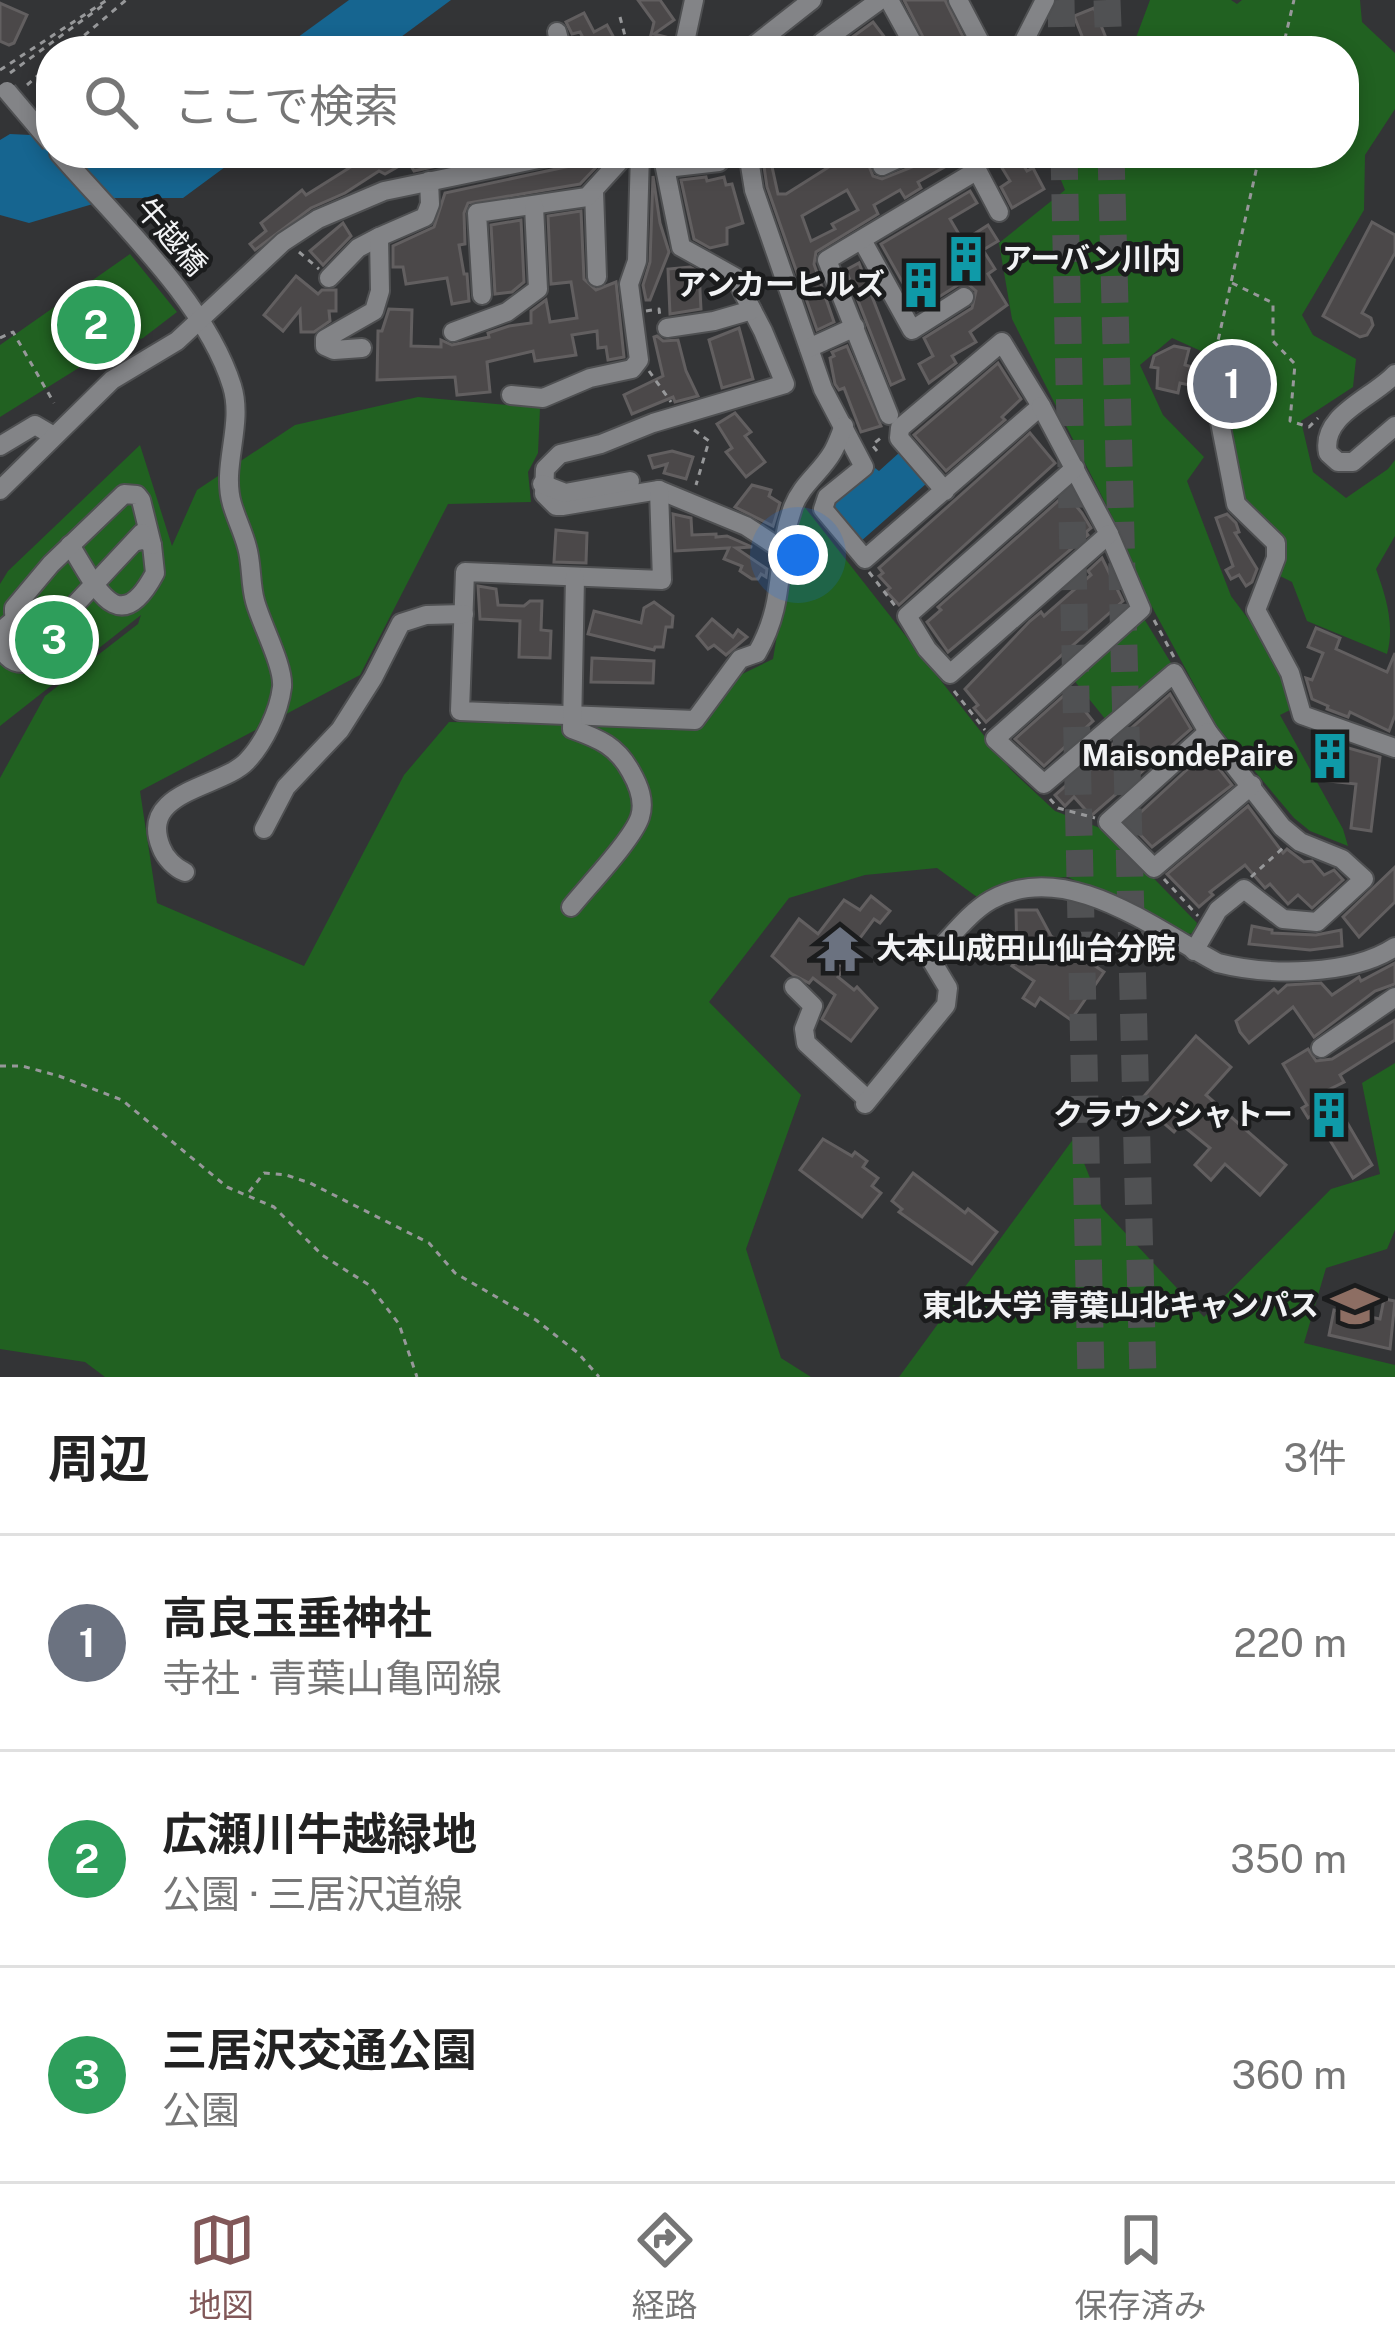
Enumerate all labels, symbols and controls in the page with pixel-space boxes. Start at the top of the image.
search box [36,36,1359,168]
icon: search [78,69,144,135]
text: ここで検索 [174,79,399,132]
street label: 牛越橋 [129,191,215,282]
building icon: アーバン川内 [941,234,991,284]
place label: アーバン川内 [1002,240,1181,276]
building icon: アンカーヒルズ [896,260,946,310]
place label: アンカーヒルズ [676,266,885,302]
pin: 2 [57,280,135,370]
pin: 1 [1193,339,1271,429]
your location [768,525,828,585]
pin: 3 [15,595,93,685]
building icon: MaisondePaire [1305,731,1355,781]
place label: MaisondePaire [1082,737,1294,773]
temple icon: 大本山成田山仙台分院 [815,924,865,974]
place label: 大本山成田山仙台分院 [876,930,1176,966]
building icon: クラウンシャトー [1304,1090,1354,1140]
place label: クラウンシャトー [1053,1096,1293,1132]
school or university icon: 東北大学 青葉山北キャンパス [1330,1281,1380,1331]
place label: 東北大学 青葉山北キャンパス [922,1287,1319,1323]
text: 周辺 [48,1429,150,1488]
text: 3件 [1283,1435,1347,1481]
text: 高良玉垂神社 [162,1591,432,1644]
text: 1 [79,1620,95,1666]
text: 220 m [1233,1620,1347,1666]
text: 寺社 · 青葉山亀岡線 [162,1655,502,1701]
text: 広瀬川牛越緑地 [162,1807,477,1860]
text: 2 [75,1836,99,1882]
text: 350 m [1230,1836,1347,1882]
text: 公園 · 三居沢道線 [162,1871,463,1917]
text: 三居沢交通公園 [162,2023,477,2076]
text: 3 [74,2052,100,2098]
text: 360 m [1232,2052,1347,2098]
text: 公園 [162,2087,240,2133]
tab: 地図 [189,2207,255,2327]
tab: 経路 [632,2207,698,2327]
tab: 保存済み [1075,2207,1207,2327]

